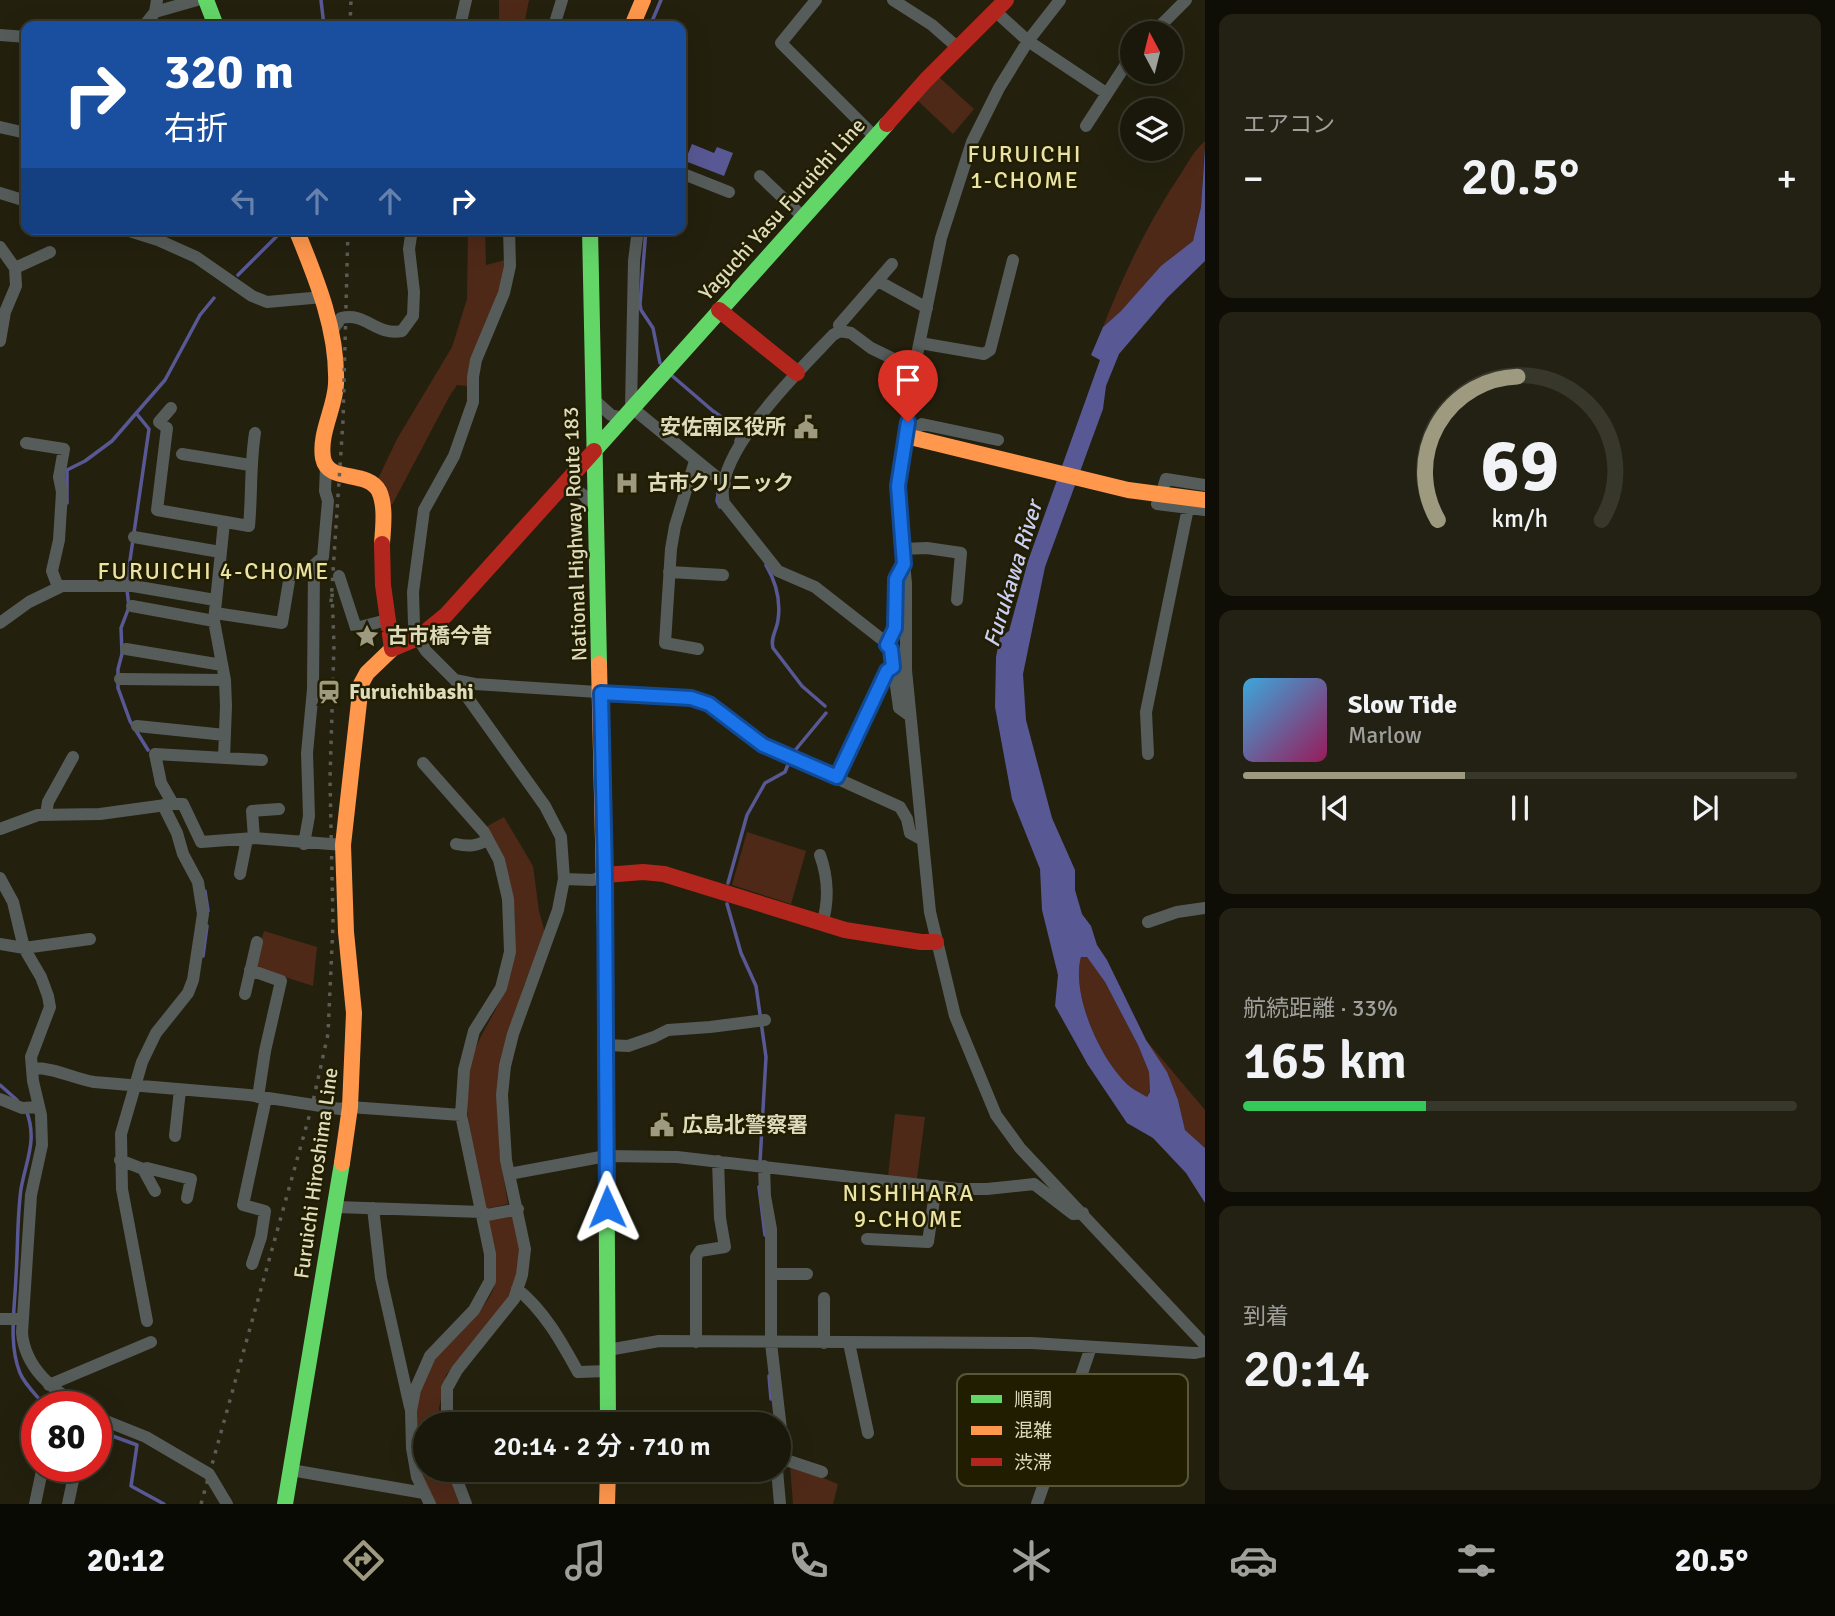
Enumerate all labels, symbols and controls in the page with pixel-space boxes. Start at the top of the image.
north arrow [1120,21,1183,84]
map controls [1120,21,1183,161]
text: 320 m [164,42,294,102]
icon: right [49,49,140,140]
button: layers [1120,98,1183,161]
text: 右折 [164,109,228,148]
text: エアコン [1243,110,1335,139]
street label: Yaguchi Yasu Furuichi Line [693,112,871,306]
district label: FURUICHI 1-CHOME [967,140,1083,195]
text: 20.5° [1461,145,1579,209]
text: − [1243,155,1264,202]
text: + [1776,155,1797,202]
icon: left [225,182,263,220]
icon: ahead [298,182,336,220]
icon: ahead [371,182,409,220]
icon: right [444,182,482,220]
pin [878,350,938,422]
icon: arrive [889,361,927,399]
street label: National Highway Route 183 [558,406,592,662]
public building icon: 安佐南区役所 [792,413,820,441]
place label: 安佐南区役所 [660,414,786,440]
text: 69 [1481,422,1559,511]
hospital icon: 古市クリニック [613,469,641,497]
place label: 古市クリニック [647,470,794,496]
water label: Furukawa River [977,494,1050,650]
text: km/h [1492,503,1548,534]
district label: FURUICHI 4-CHOME [98,557,330,586]
place icon: 古市橋今昔 [353,622,381,650]
place label: 古市橋今昔 [387,623,492,649]
station icon: Furuichibashi [315,678,343,706]
place label: Furuichibashi [349,679,474,705]
text: Slow Tide [1348,689,1457,721]
text: Marlow [1348,721,1422,750]
icon: previous [1316,789,1354,827]
icon: pause [1501,789,1539,827]
icon: next [1686,789,1724,827]
text: 航続距離 · 33% [1243,994,1398,1023]
text: 165 km [1243,1029,1407,1093]
street label: Furuichi Hiroshima Line [288,1066,344,1280]
public building icon: 広島北警察署 [648,1111,676,1139]
place label: 広島北警察署 [682,1112,808,1138]
position arrow [570,1170,644,1244]
district label: NISHIHARA 9-CHOME [843,1179,975,1234]
text: 到着 [1243,1302,1289,1331]
text: 20:14 [1243,1337,1370,1401]
legend [957,1374,1188,1486]
text: 順調 [1014,1388,1052,1412]
speed limit sign: 80 [21,1391,112,1482]
text: 混雑 [1014,1419,1052,1443]
text: 20:14 · 2 分 · 710 m [493,1431,711,1463]
text: 渋滞 [1014,1451,1052,1475]
icon: directions [339,1536,388,1585]
icon: music [561,1536,610,1585]
icon: phone [784,1536,833,1585]
icon: climate [1007,1536,1056,1585]
icon: car [1229,1536,1278,1585]
icon: filters [1452,1536,1501,1585]
text: 20:12 [87,1541,165,1580]
text: 20.5° [1674,1541,1748,1580]

